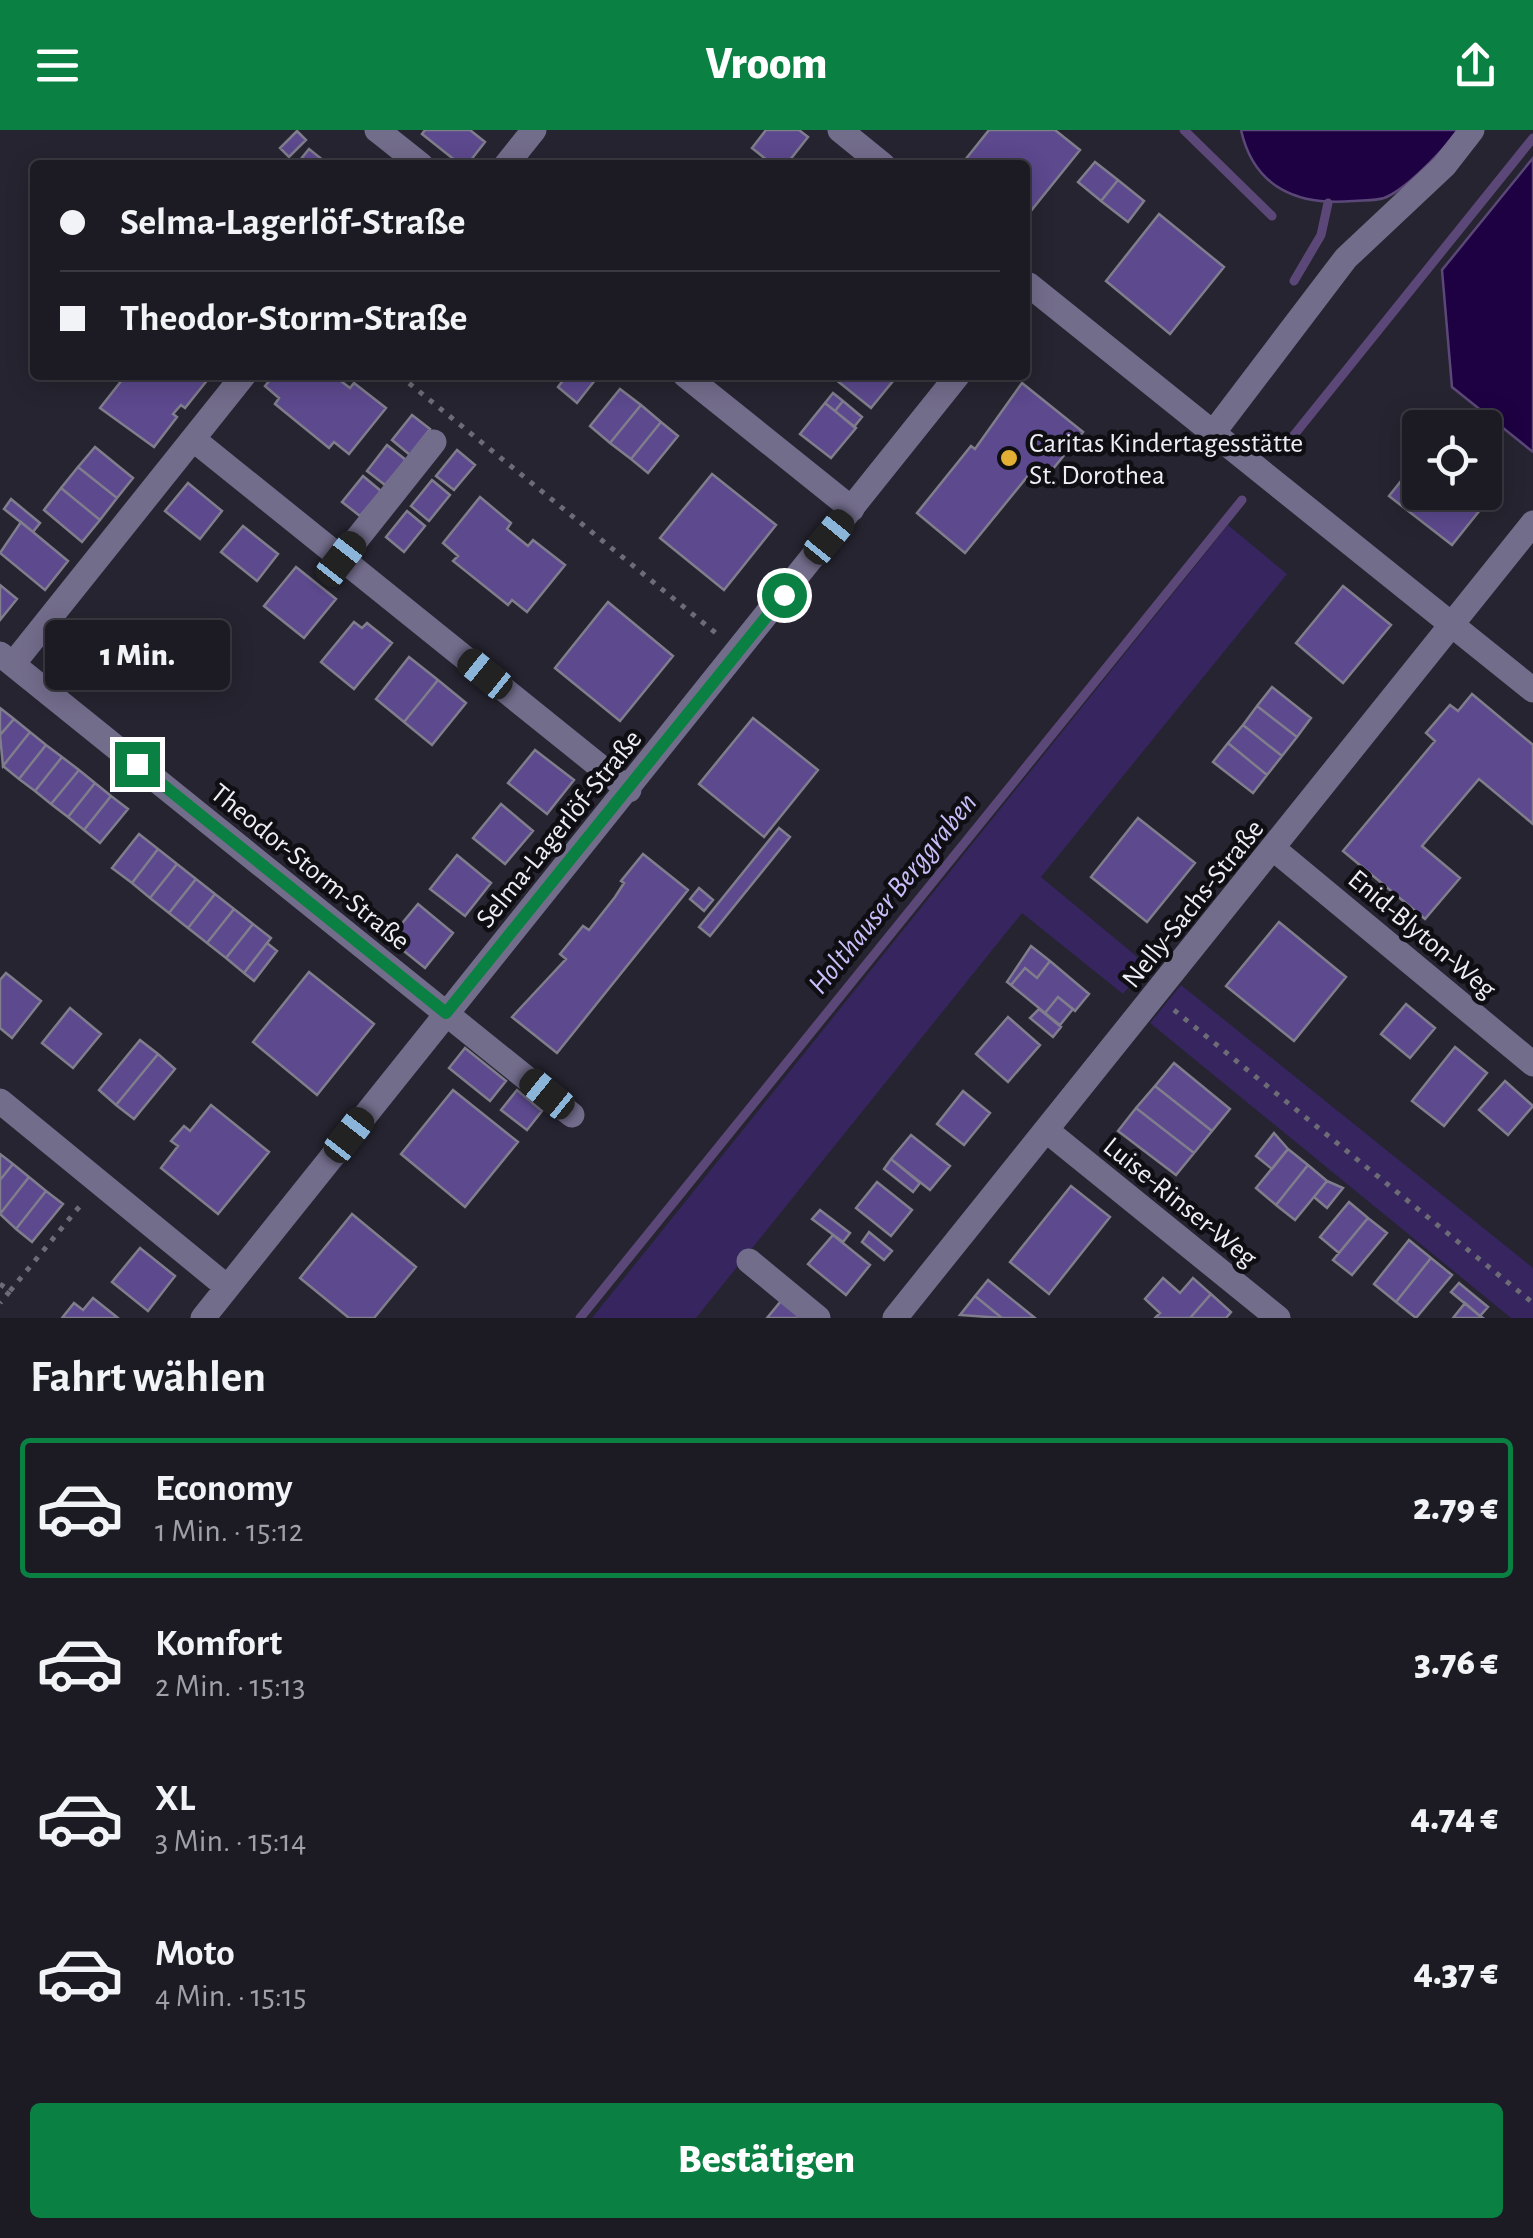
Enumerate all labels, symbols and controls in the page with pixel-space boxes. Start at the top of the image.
icon: menu [30,38,85,93]
icon: share [1448,38,1503,93]
text: Vroom [705,42,828,87]
text: Selma-Lagerlöf-Straße [120,204,465,242]
text: Theodor-Storm-Straße [120,300,468,338]
map controls [1402,410,1502,510]
button: locate [1402,410,1502,510]
place label: Caritas Kindertagesstätte St. Dorothea [1029,430,1303,490]
marker: Caritas Kindertagesstätte St. Dorothea [998,447,1020,469]
car [798,504,860,570]
car [311,526,371,592]
route start [762,573,807,618]
callout: 1 Min. [44,619,230,689]
text: 1 Min. [100,639,175,671]
car [452,643,518,705]
street label: Selma-Lagerlöf-Straße [472,725,648,933]
route end [115,742,160,787]
street label: Theodor-Storm-Straße [205,779,414,956]
water label: Holthauser Berggraben [803,787,983,1000]
street label: Nelly-Sachs-Straße [1118,815,1270,994]
street label: Enid-Blyton-Weg [1342,865,1501,1004]
car [514,1063,580,1125]
car [319,1102,379,1168]
street label: Luise-Rinser-Weg [1098,1132,1262,1273]
text: Fahrt wählen [30,1355,266,1400]
icon: car [35,1463,125,1553]
text: Economy [155,1470,293,1508]
text: 2.79 € [1413,1489,1498,1527]
text: 1 Min. · 15:12 [155,1515,303,1547]
icon: car [35,1618,125,1708]
text: Komfort [155,1625,282,1663]
text: 3.76 € [1414,1644,1498,1682]
text: 2 Min. · 15:13 [155,1670,305,1702]
icon: car [35,1773,125,1863]
text: XL [155,1780,195,1818]
text: 4.74 € [1411,1799,1498,1837]
text: 3 Min. · 15:14 [155,1825,306,1857]
icon: car [35,1928,125,2018]
text: Moto [155,1935,235,1973]
text: 4.37 € [1413,1954,1498,1992]
text: 4 Min. · 15:15 [155,1980,307,2012]
button: Bestätigen [30,2103,1503,2218]

